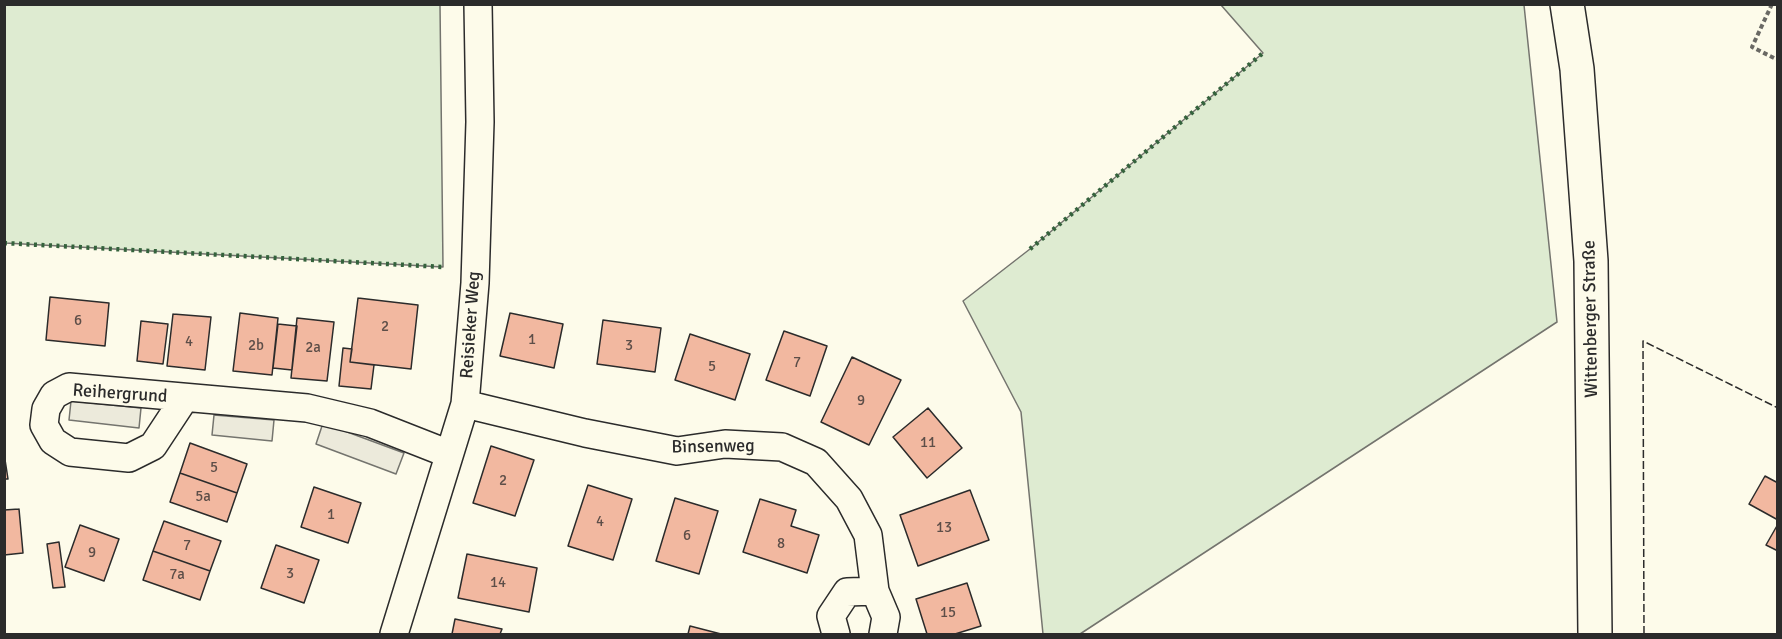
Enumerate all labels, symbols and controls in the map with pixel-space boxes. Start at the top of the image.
street label: Wittenberger Straße [1579,240,1603,398]
street label: Reisieker Weg [456,271,486,379]
house number: 6 [74,312,82,330]
house number: 2 [381,318,389,336]
house number: 1 [528,331,536,349]
house number: 4 [185,333,193,351]
house number: 2b [248,337,264,355]
house number: 3 [625,337,633,355]
house number: 2a [305,339,321,357]
house number: 7 [793,354,801,372]
house number: 5 [708,358,716,376]
street label: Reihergrund [72,380,168,408]
house number: 9 [857,392,865,410]
house number: 11 [920,434,936,452]
street label: Binsenweg [671,435,755,459]
house number: 5 [210,459,218,477]
house number: 2 [499,472,507,490]
house number: 5a [195,488,211,506]
house number: 1 [327,506,335,524]
house number: 4 [596,513,604,531]
house number: 13 [936,519,952,537]
house number: 6 [683,527,691,545]
house number: 8 [777,535,785,553]
house number: 7 [183,537,191,555]
house number: 9 [88,544,96,562]
house number: 3 [286,565,294,583]
house number: 7a [169,566,185,584]
house number: 14 [490,574,506,592]
house number: 15 [940,604,956,622]

